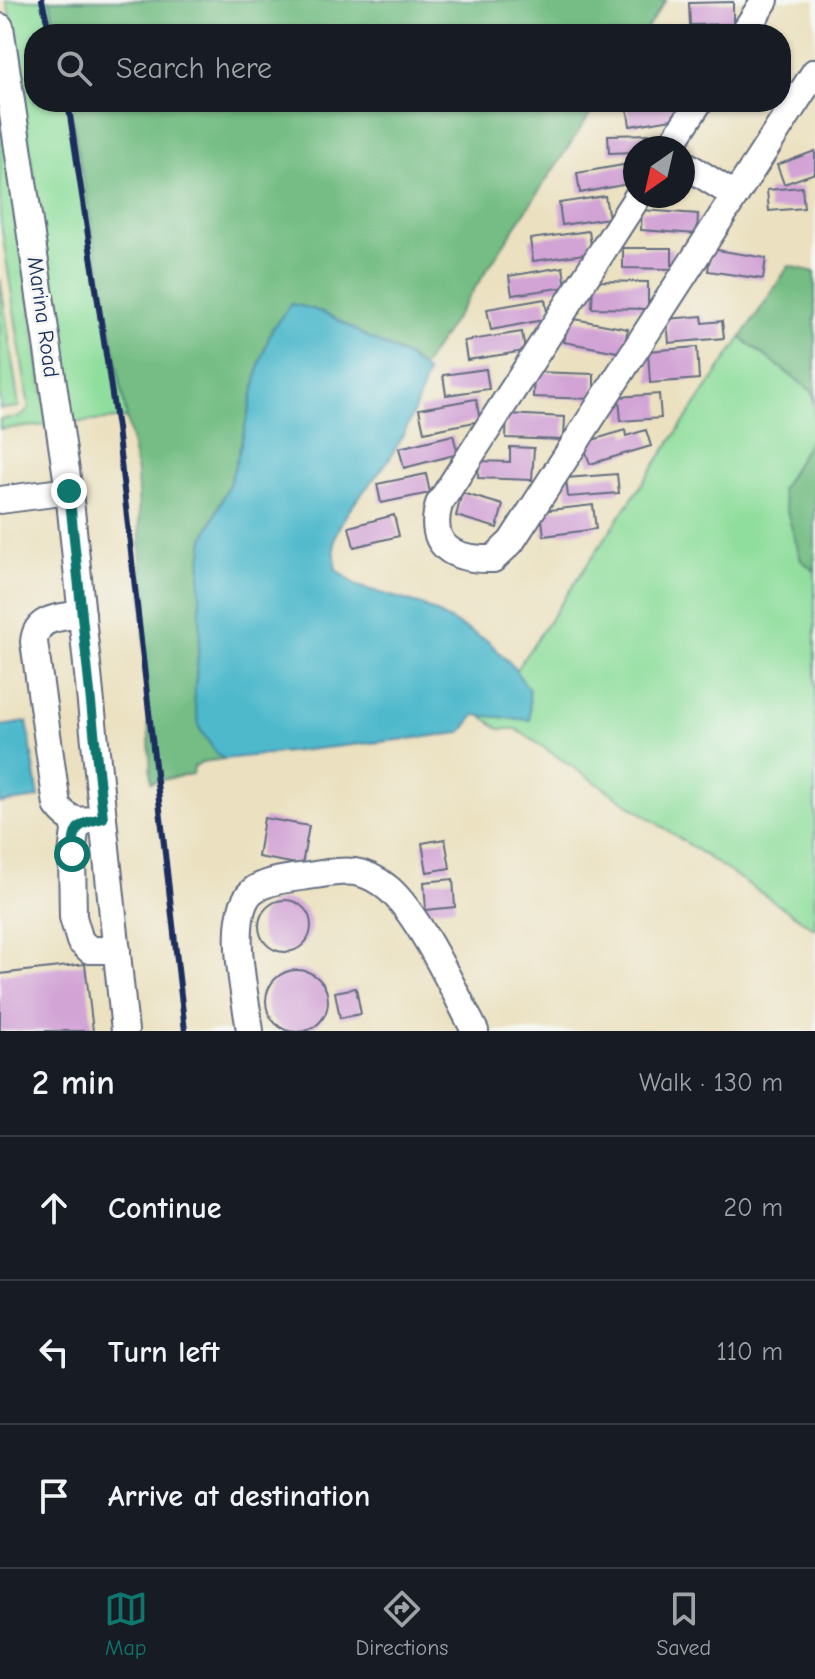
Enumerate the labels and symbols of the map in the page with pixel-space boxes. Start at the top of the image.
north arrow [623,136,695,208]
street label: Marina Road [22,255,64,379]
route end [51,473,87,509]
route start [54,836,90,872]

